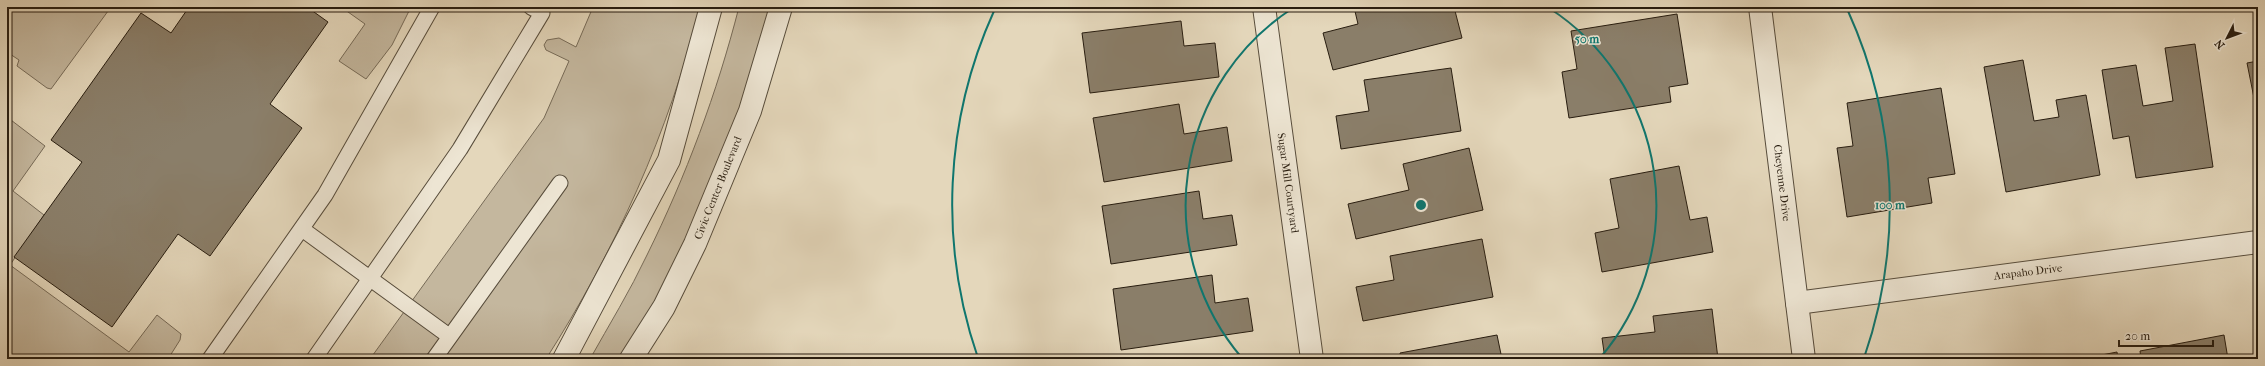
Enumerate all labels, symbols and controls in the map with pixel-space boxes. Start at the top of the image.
north arrow [2207,18,2247,58]
text: 50 m [1575,32,1600,46]
text: N [2212,36,2228,52]
street label: Sugar Mill Courtyard [1275,132,1302,235]
street label: Civic Center Boulevard [691,134,745,241]
street label: Cheyenne Drive [1771,144,1793,223]
centre of rings [1414,198,1428,212]
text: 100 m [1875,198,1906,212]
street label: Arapaho Drive [1992,261,2064,283]
scale bar [2119,322,2213,348]
text: 20 m [2125,329,2150,343]

